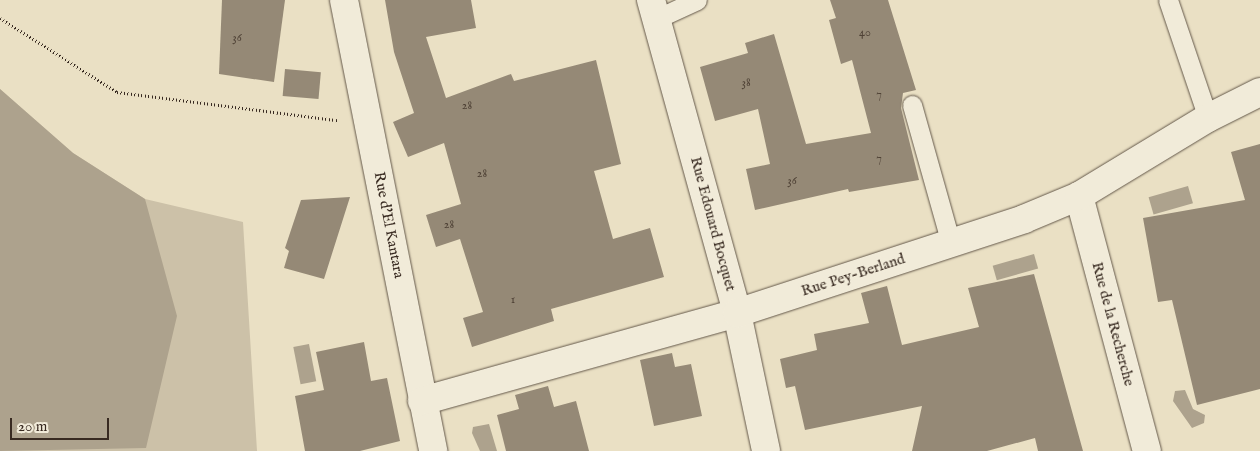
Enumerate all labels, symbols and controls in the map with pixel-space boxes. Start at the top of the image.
house number: 40 [859,26,871,40]
house number: 36 [232,31,242,45]
house number: 38 [741,76,751,90]
house number: 7 [876,88,882,102]
house number: 28 [462,99,472,113]
house number: 7 [876,152,882,166]
street label: Rue Edouard Bocquet [686,155,740,293]
house number: 28 [477,167,487,181]
street label: Rue d'El Kantara [370,170,408,280]
house number: 36 [787,174,797,188]
house number: 28 [444,218,454,232]
street label: Rue Pey-Berland [799,250,907,300]
street label: Rue de la Recherche [1088,260,1138,388]
house number: 1 [511,293,515,307]
scale bar [12,408,111,440]
text: 20 m [18,417,47,436]

